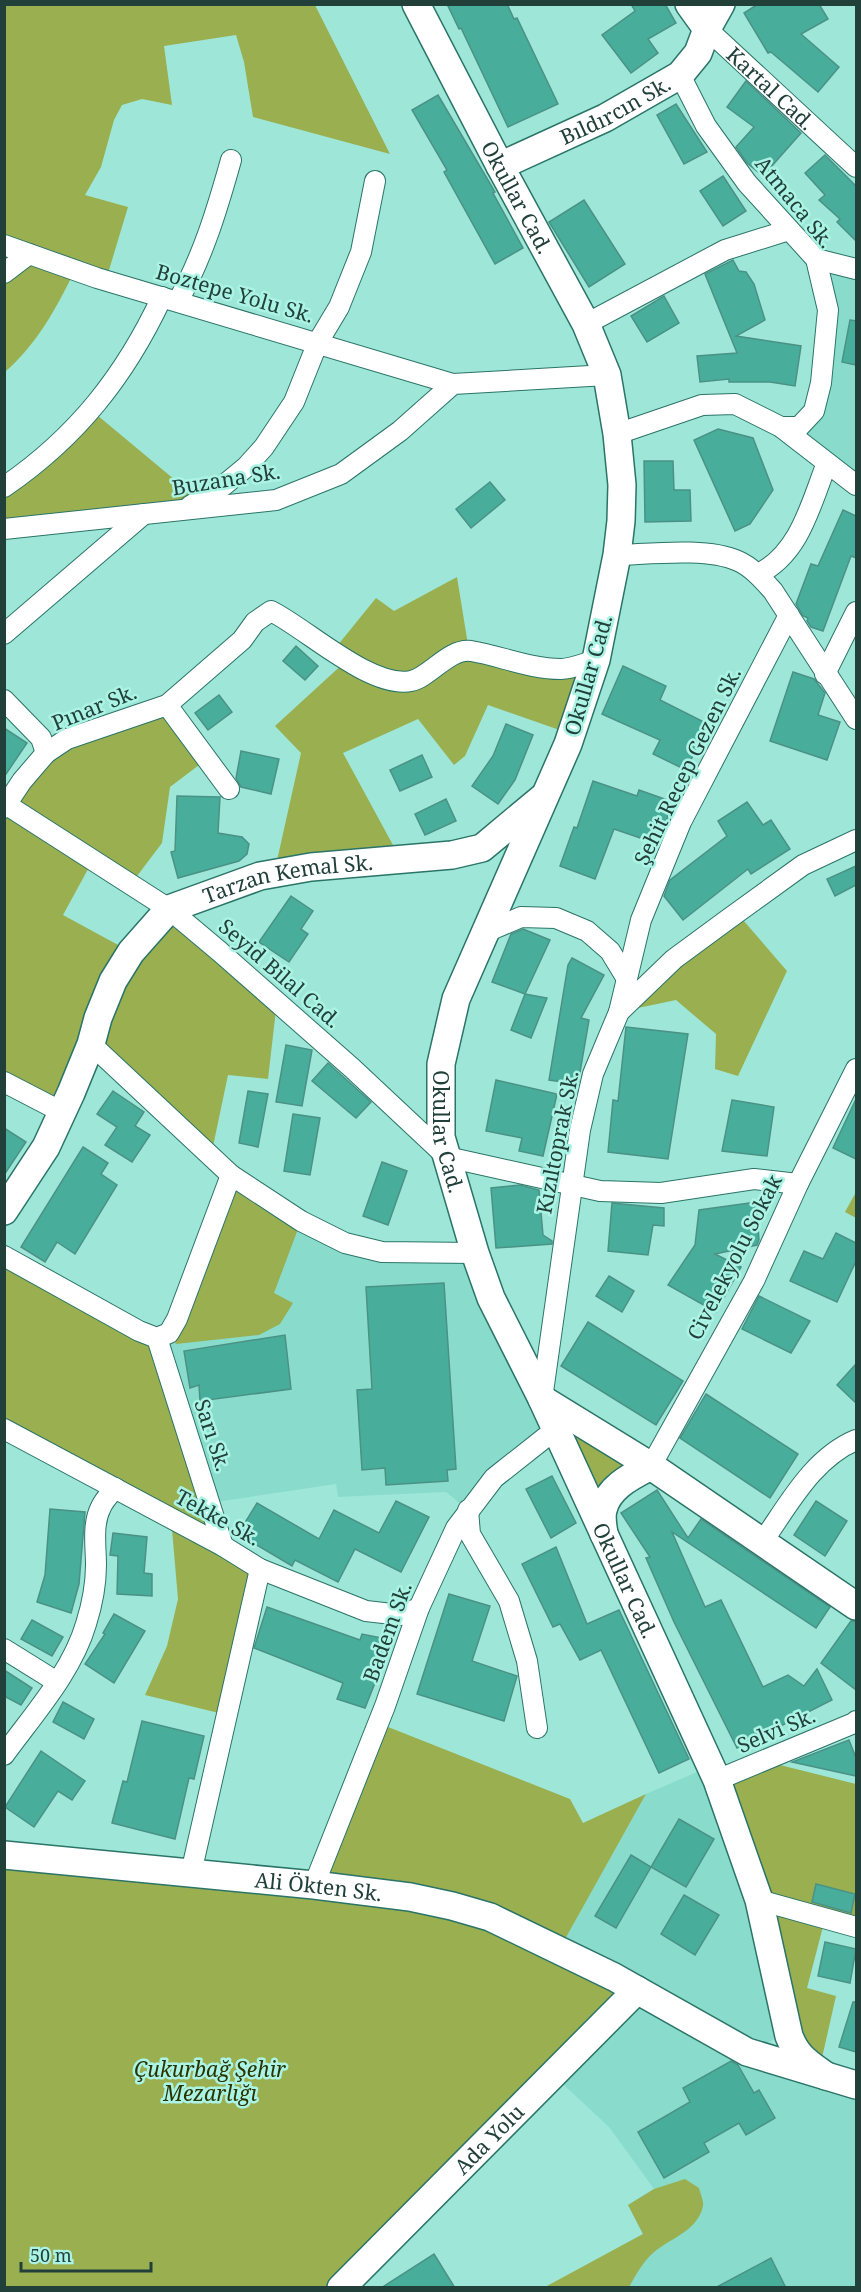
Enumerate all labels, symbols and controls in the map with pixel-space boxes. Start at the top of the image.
street label: Kartal Cad. [721,40,821,136]
street label: Bıldırcın Sk. [555,69,676,151]
street label: Okullar Cad. [475,136,559,259]
street label: Atmaca Sk. [749,150,841,254]
street label: Boztepe Yolu Sk. [153,257,317,329]
street label: Buzana Sk. [170,457,282,501]
street label: Okullar Cad. [557,611,619,739]
street label: Şehit Recep Gezen Sk. [627,662,747,870]
street label: Pınar Sk. [47,677,141,737]
street label: Tarzan Kemal Sk. [199,848,374,910]
street label: Seyid Bilal Cad. [213,912,347,1034]
street label: Kızıltoprak Sk. [529,1068,585,1216]
street label: Okullar Cad. [427,1070,471,1196]
street label: Civelekyolu Sokak [680,1169,788,1345]
street label: Sarı Sk. [188,1395,238,1475]
street label: Tekke Sk. [171,1482,265,1552]
street label: Okullar Cad. [587,1518,664,1643]
street label: Badem Sk. [356,1578,418,1686]
street label: Selvi Sk. [733,1701,819,1759]
street label: Ali Ökten Sk. [253,1865,384,1907]
park label: Çukurbağ Şehir Mezarlığı [134,2055,286,2107]
street label: Ada Yolu [448,2098,530,2180]
scale bar [21,2235,152,2273]
text: 50 m [30,2243,72,2267]

